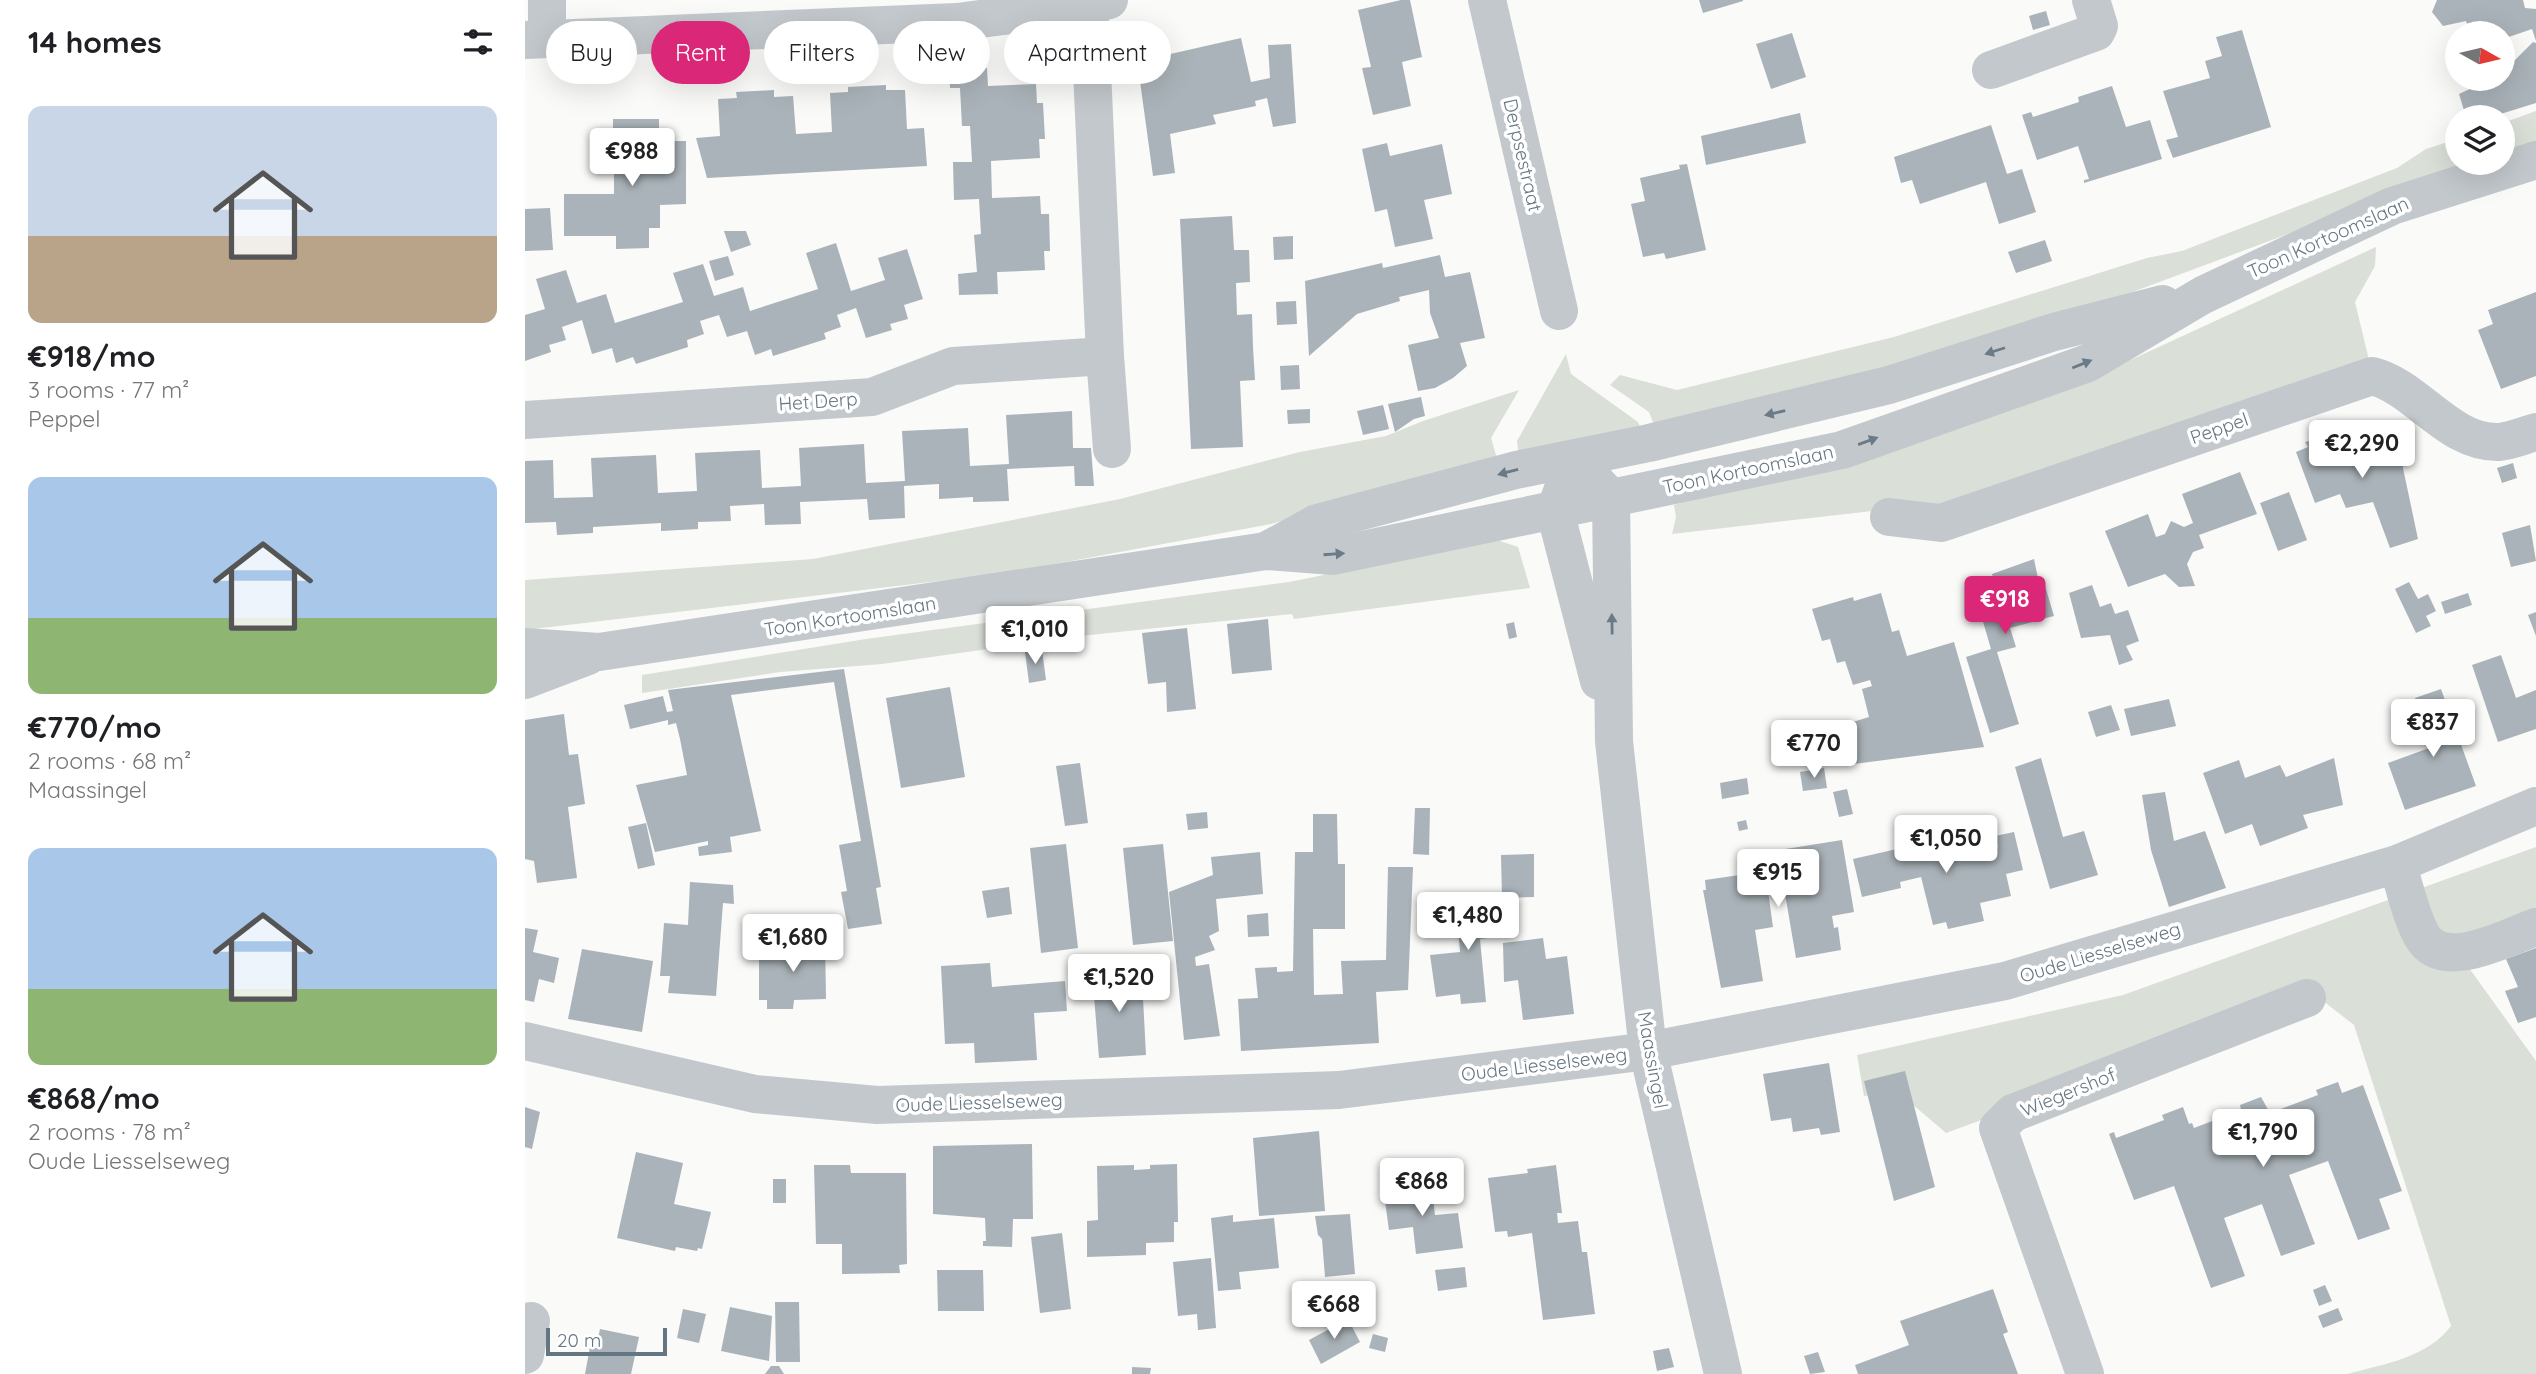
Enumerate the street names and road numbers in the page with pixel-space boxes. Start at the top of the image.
street label: Derpsestraat [1498,96,1548,214]
street label: Toon Kortoomslaan [2244,191,2412,283]
street label: Het Derp [778,386,858,416]
street label: Peppel [2187,407,2251,449]
street label: Toon Kortoomslaan [1661,439,1835,499]
street label: Toon Kortoomslaan [762,591,938,641]
street label: Oude Liesselseweg [2017,916,2183,988]
street label: Maassingel [1633,1009,1673,1111]
street label: Oude Liesselseweg [1460,1042,1628,1086]
street label: Wiegershof [2017,1062,2119,1122]
street label: Oude Liesselseweg [895,1087,1063,1117]

